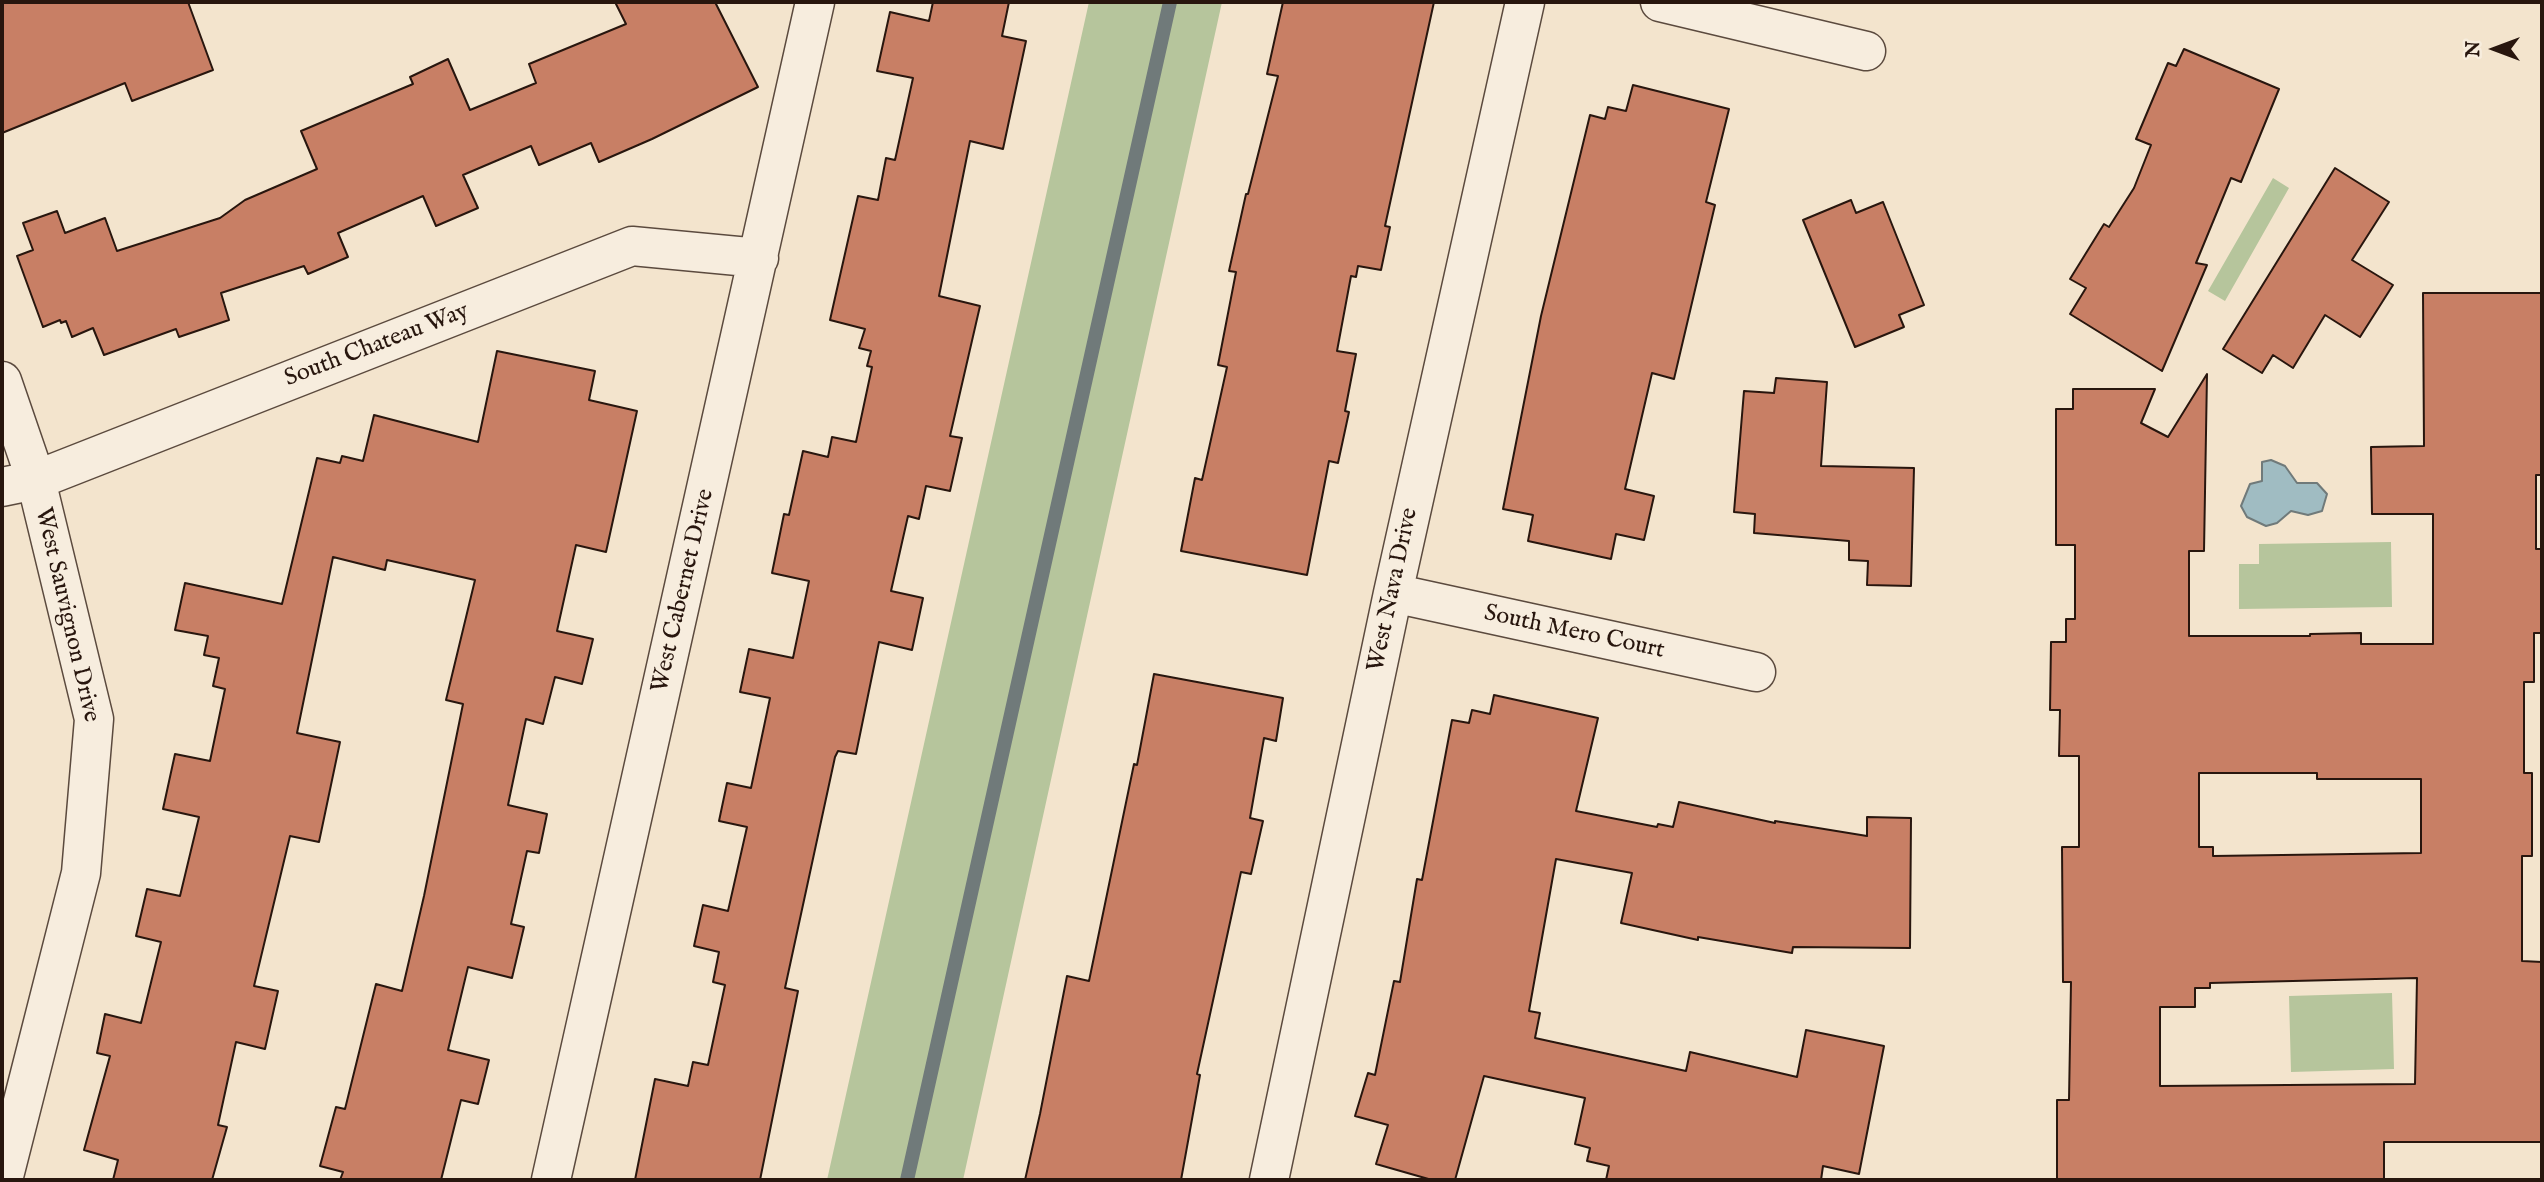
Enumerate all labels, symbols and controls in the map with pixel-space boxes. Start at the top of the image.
north arrow [2460,14,2530,84]
text: N [2462,41,2486,57]
street label: South Chateau Way [281,298,473,394]
street label: West Cabernet Drive [647,486,721,696]
street label: West Sauvignon Drive [27,505,105,725]
street label: West Nava Drive [1363,505,1425,675]
street label: South Mero Court [1481,600,1667,666]

